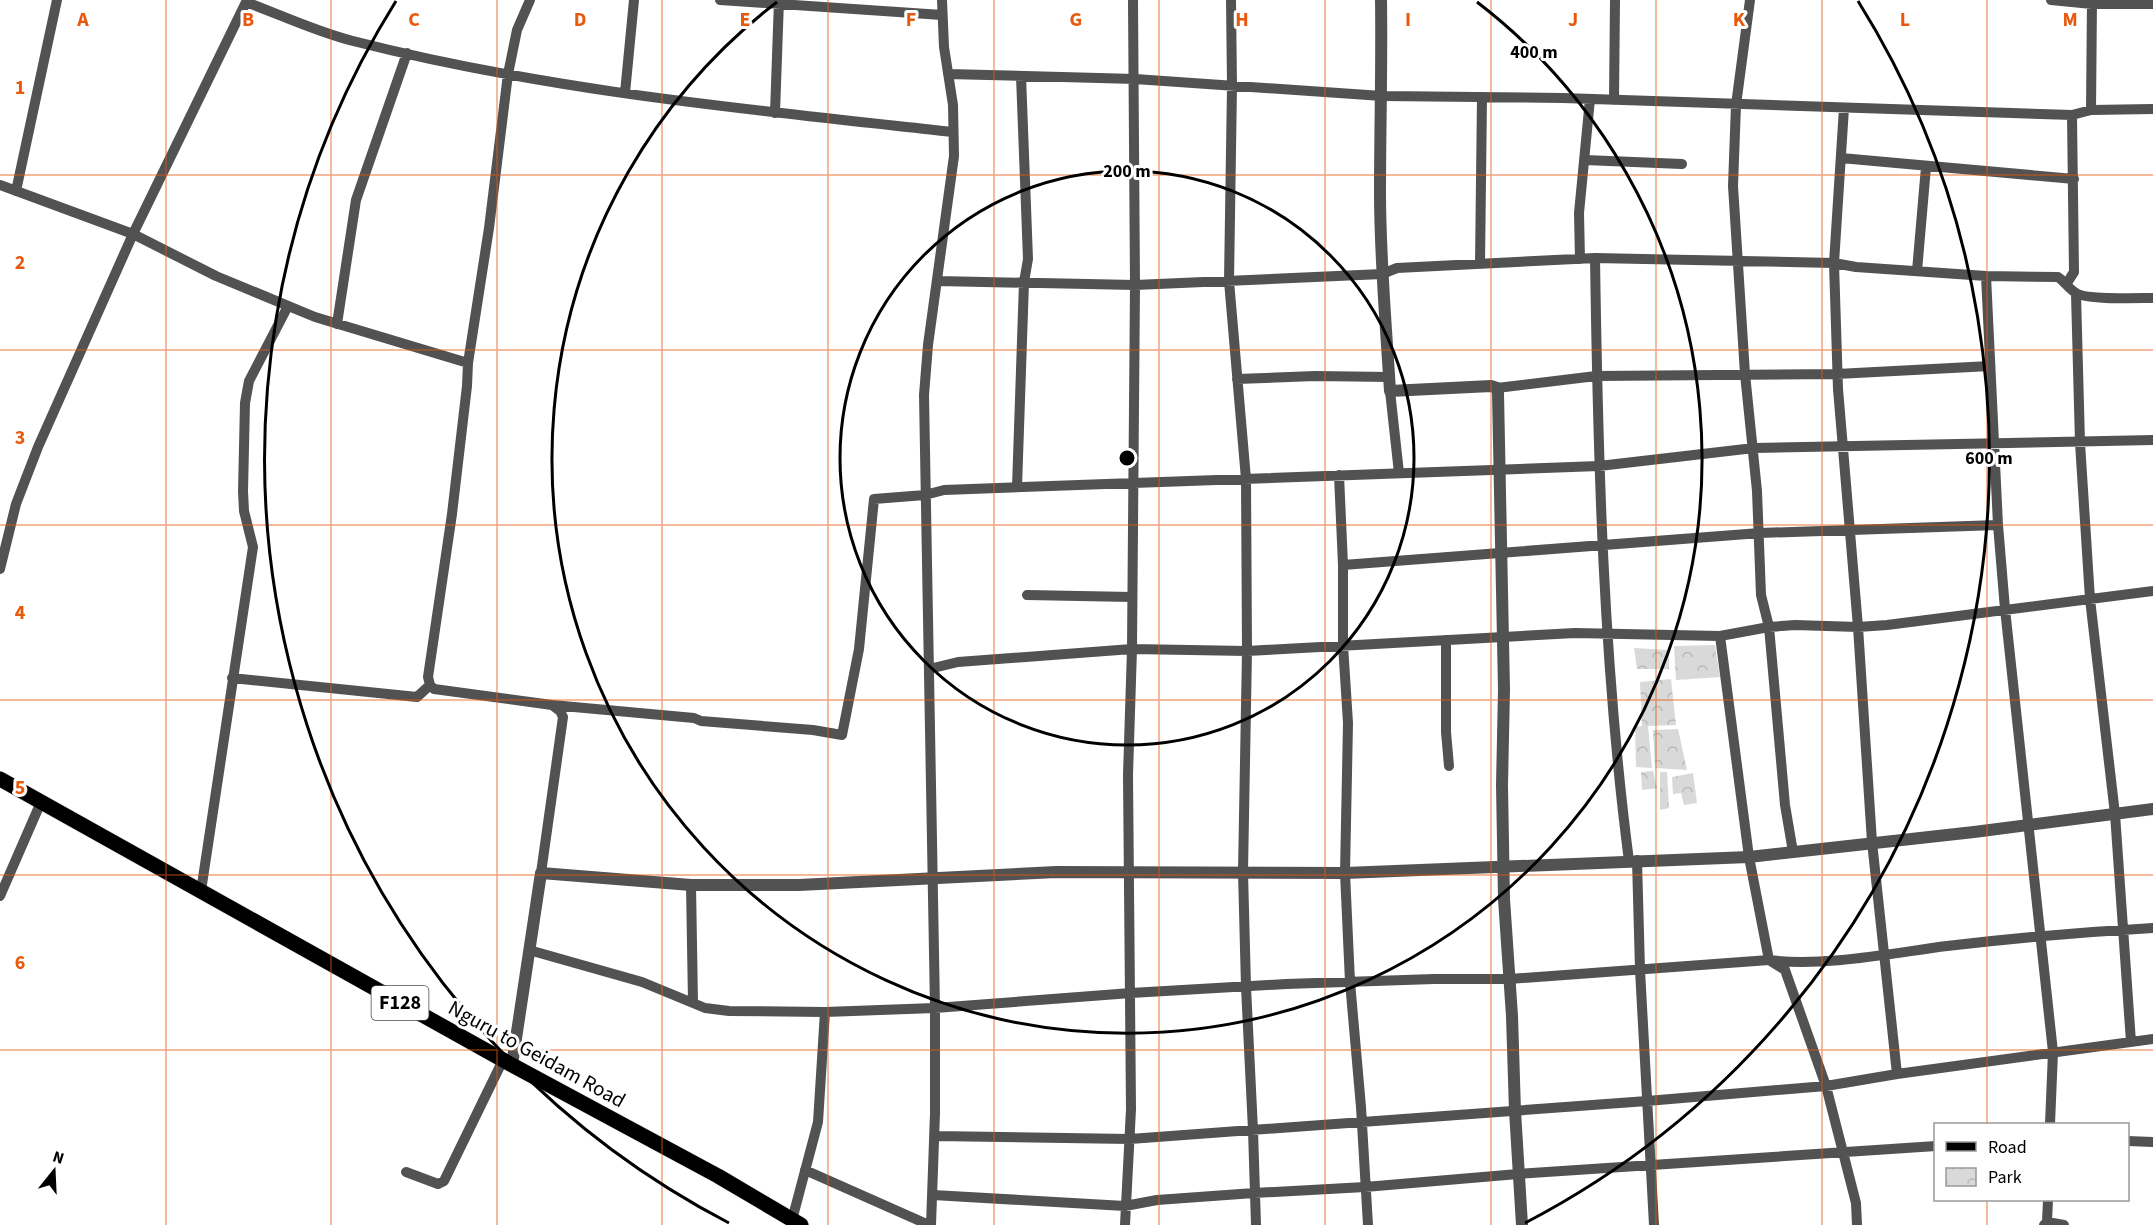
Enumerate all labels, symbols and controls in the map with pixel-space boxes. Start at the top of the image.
text: A [76,6,89,34]
text: B [242,6,254,34]
text: C [408,6,420,34]
text: D [574,6,586,34]
text: E [740,6,750,34]
text: F [906,6,916,34]
text: G [1070,6,1082,34]
text: H [1235,6,1249,34]
text: I [1405,6,1411,34]
text: J [1568,6,1578,34]
text: K [1733,6,1746,34]
text: L [1900,6,1910,34]
text: M [2062,6,2078,34]
text: 400 m [1510,40,1558,65]
text: 1 [15,74,25,102]
text: 200 m [1103,159,1151,184]
text: 2 [15,249,25,277]
text: 3 [15,424,25,452]
text: 600 m [1965,446,2013,471]
centre of rings [1117,448,1137,468]
text: 4 [15,599,26,627]
text: 5 [15,774,25,802]
text: 6 [15,949,25,977]
road number: F128 [372,986,428,1020]
street label: Nguru to Geidam Road [443,993,631,1115]
legend [1934,1123,2129,1201]
text: Road [1988,1135,2027,1160]
north arrow [24,1141,84,1201]
text: N [50,1146,67,1170]
text: Park [1988,1165,2022,1190]

